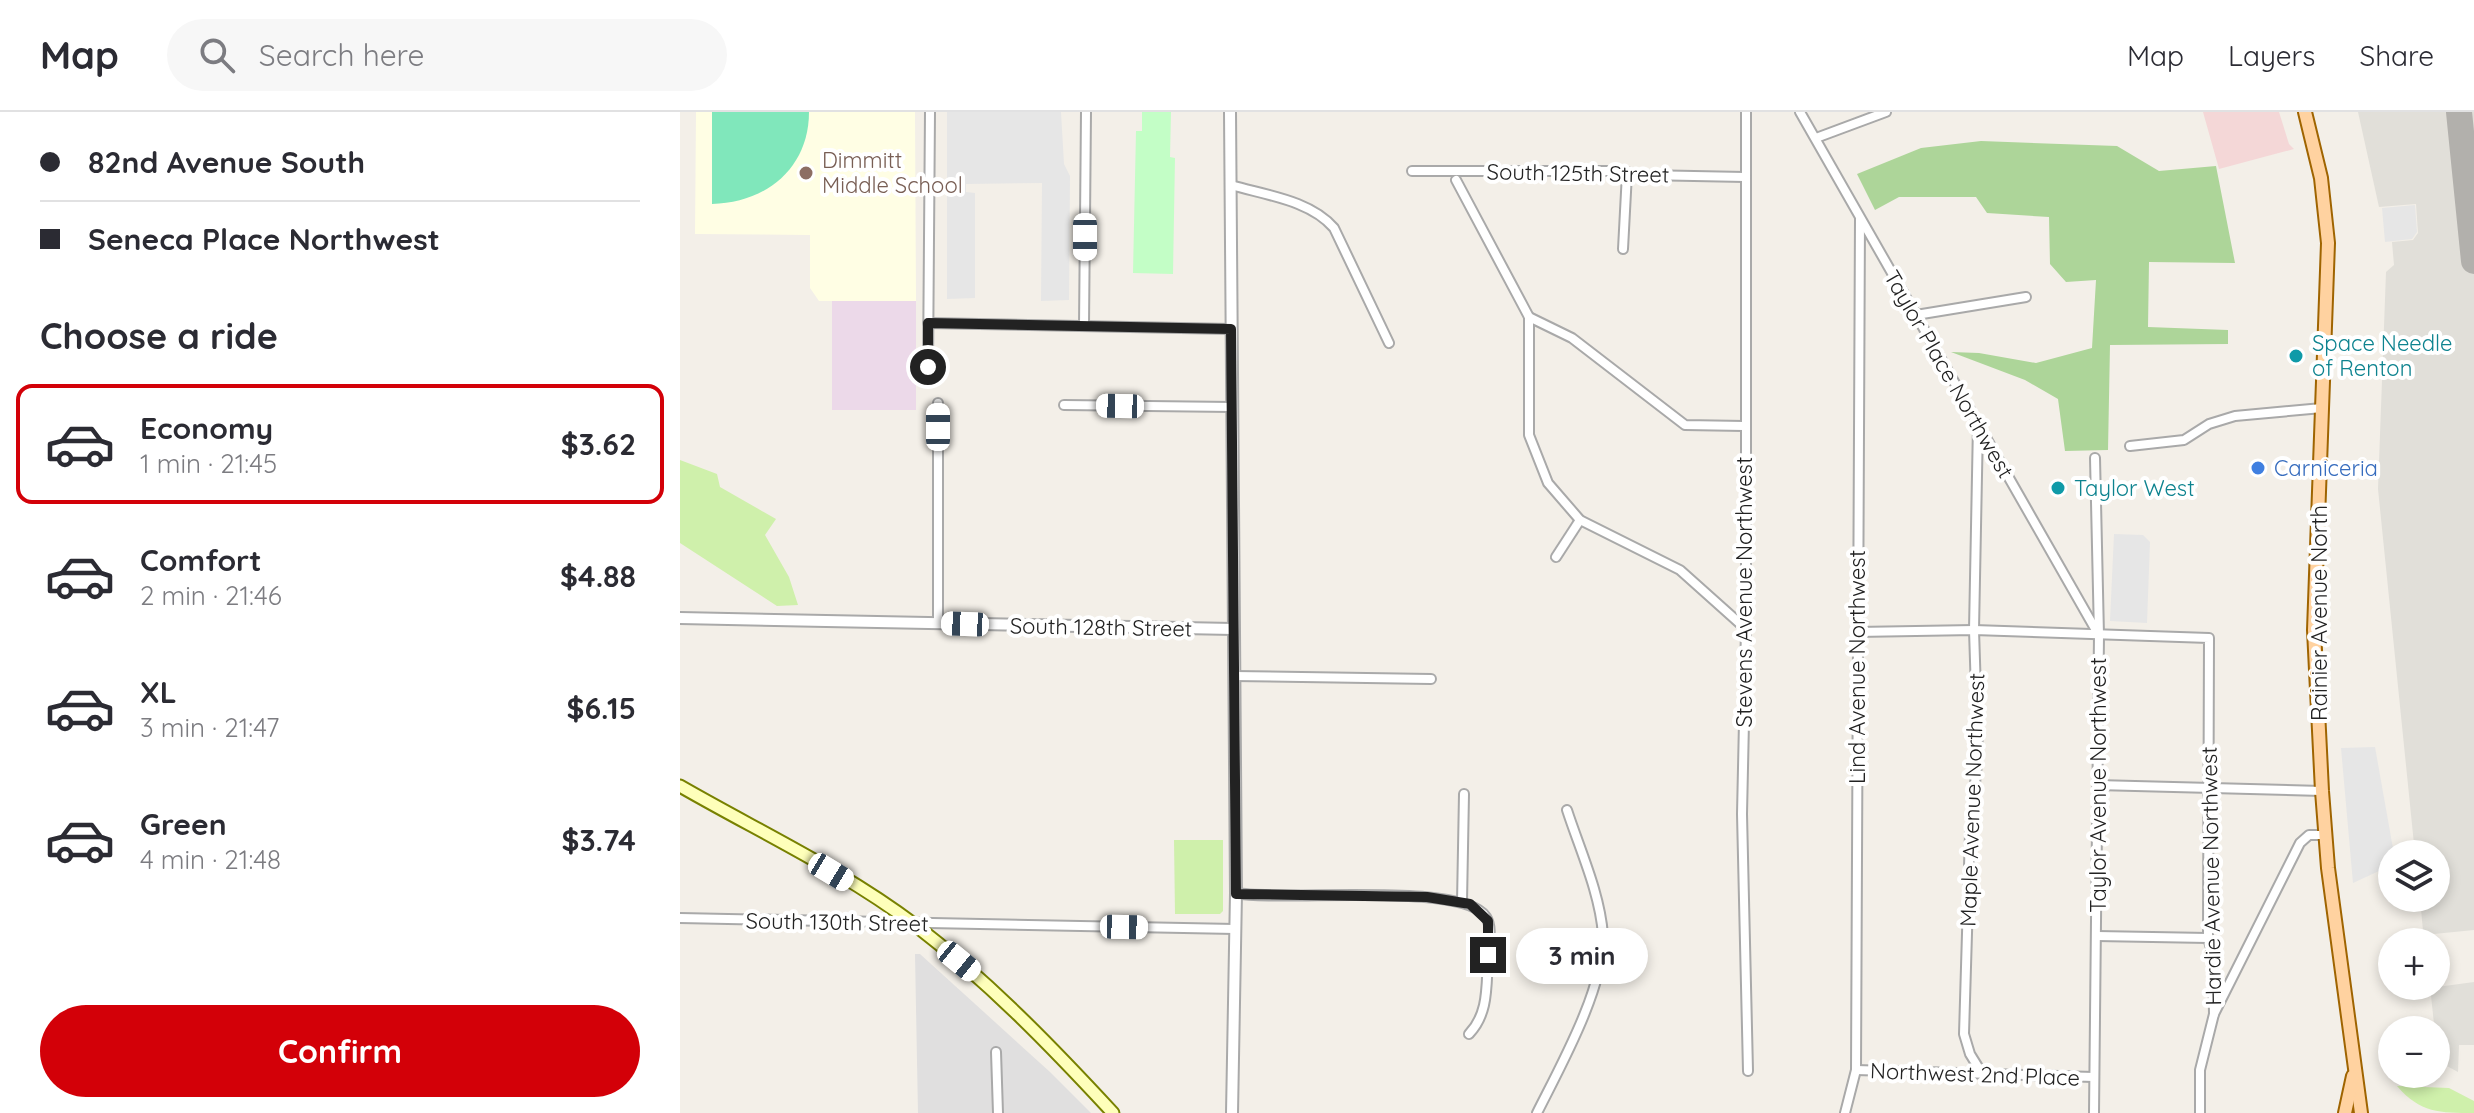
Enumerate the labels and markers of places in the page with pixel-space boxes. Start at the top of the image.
place label: Dimmitt Middle School [822,146,963,199]
marker: Dimmitt Middle School [797,164,815,182]
place label: Space Needle of Renton [2312,329,2452,382]
marker: Space Needle of Renton [2287,347,2305,365]
place label: Carniceria [2274,454,2378,482]
marker: Carniceria [2249,459,2267,477]
place label: Taylor West [2074,474,2195,502]
marker: Taylor West [2049,479,2067,497]

